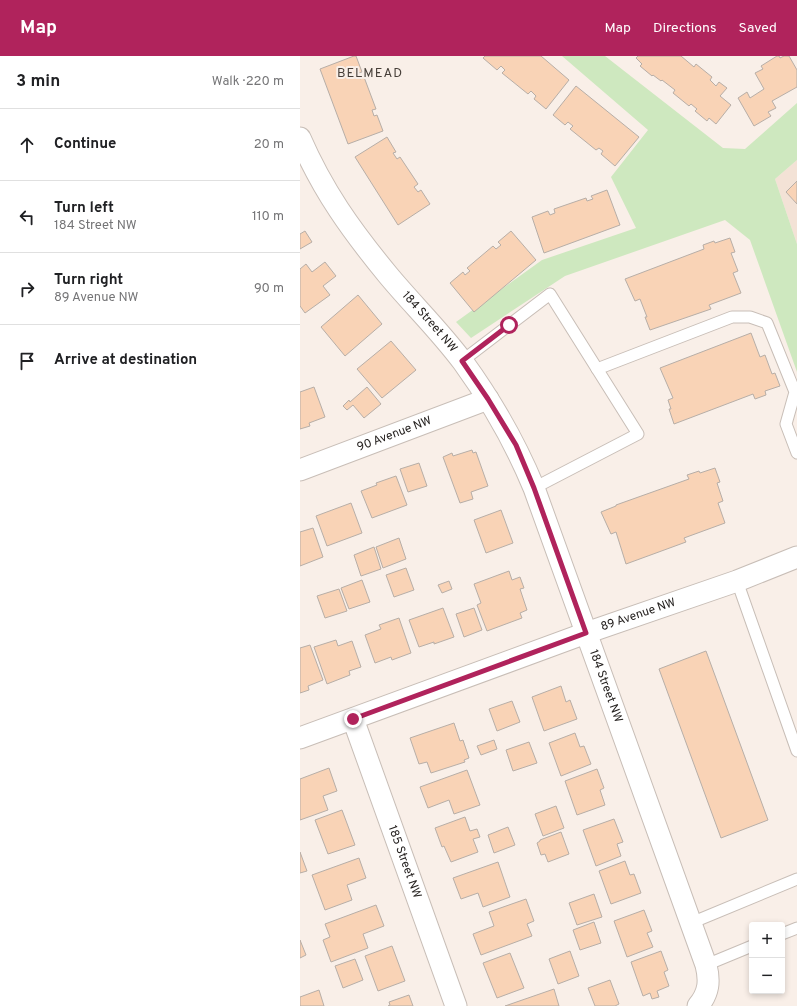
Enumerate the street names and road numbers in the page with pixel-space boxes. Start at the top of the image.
street label: 184 Street NW [398,288,461,356]
street label: 90 Avenue NW [355,413,434,456]
street label: 89 Avenue NW [599,595,678,635]
street label: 184 Street NW [585,648,626,725]
street label: 185 Street NW [384,823,425,901]

